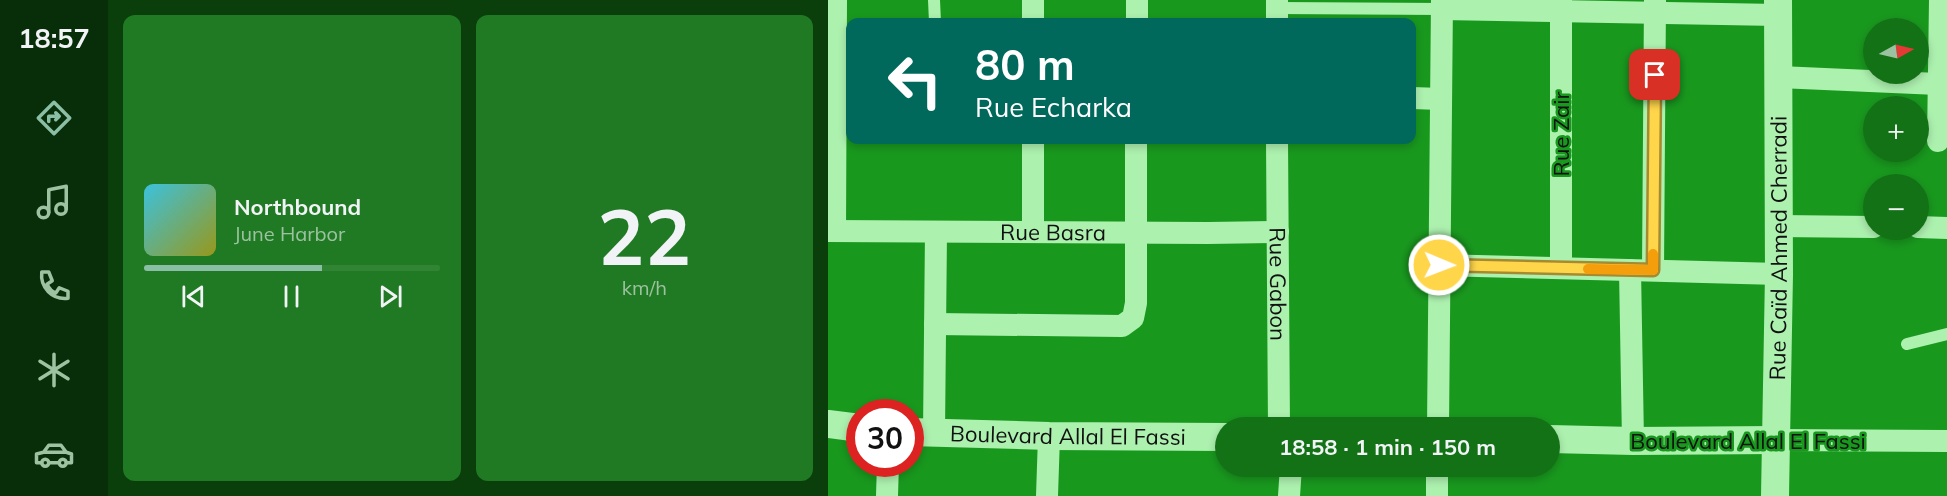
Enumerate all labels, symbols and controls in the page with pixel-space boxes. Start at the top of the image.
north arrow [1863,18,1929,84]
map controls [1863,18,1929,240]
text: 18:57 [18,21,90,55]
text: 80 m [975,38,1075,91]
icon: left [876,42,954,120]
pin [1629,49,1680,100]
icon: arrive [1638,58,1671,91]
text: Rue Echarka [975,90,1132,124]
street label: Rue Zair [1547,92,1575,176]
button: + [1863,96,1929,162]
icon: directions [33,97,75,139]
street label: Rue Caïd Ahmed Cherradi [1763,116,1793,381]
button: − [1863,174,1929,240]
icon: music [33,181,75,223]
text: 22 [597,187,691,285]
text: Northbound [234,193,361,221]
street label: Rue Basra [1000,218,1106,246]
text: June Harbor [234,221,345,246]
street label: Rue Gabon [1264,227,1292,341]
position arrow [1407,233,1471,297]
icon: phone [33,265,75,307]
text: km/h [622,275,667,300]
icon: previous [177,280,210,313]
icon: pause [275,280,308,313]
icon: next [374,280,407,313]
icon: climate [33,349,75,391]
speed limit sign: 30 [846,399,924,477]
street label: Boulevard Allal El Fassi [950,419,1186,451]
street label: Boulevard Allal El Fassi [1630,427,1866,455]
icon: car [33,433,75,475]
text: 18:58 · 1 min · 150 m [1279,433,1496,461]

